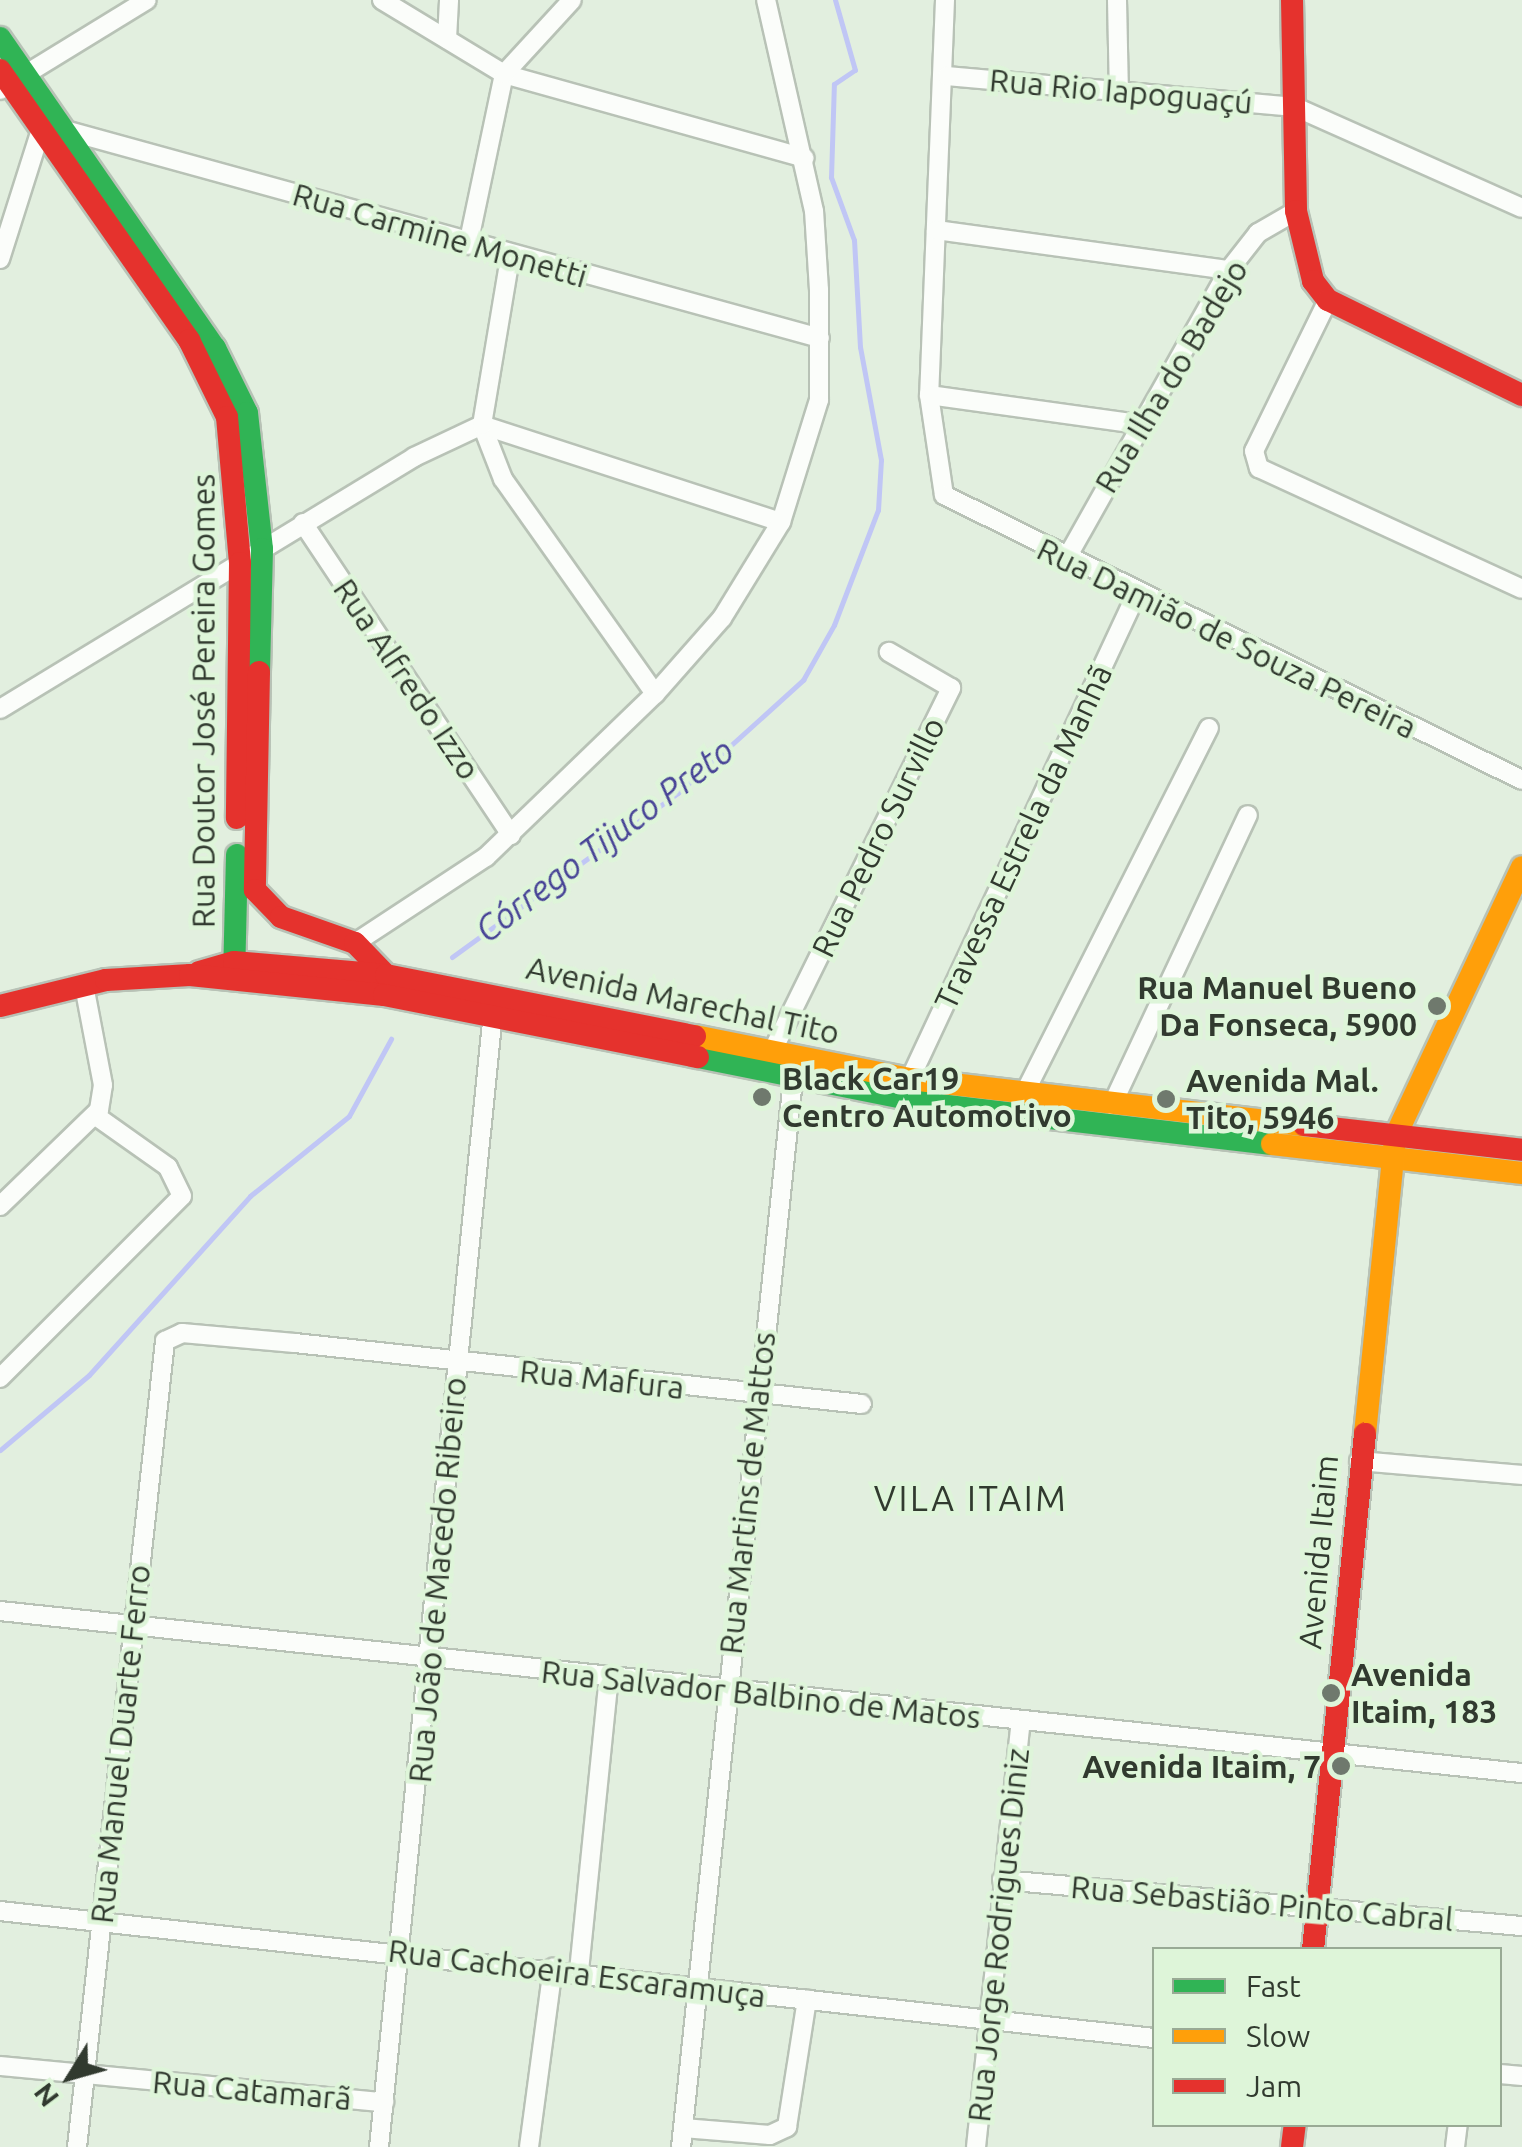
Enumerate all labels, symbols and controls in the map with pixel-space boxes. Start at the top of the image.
street label: Rua Rio Iapoguaçú [988,60,1254,122]
street label: Rua Carmine Monetti [288,175,592,295]
street label: Rua Ilha do Badejo [1086,253,1256,499]
street label: Rua Doutor José Pereira Gomes [184,474,222,928]
street label: Rua Damião de Souza Pereira [1031,529,1423,747]
street label: Rua Alfredo Izzo [326,571,488,787]
street label: Travessa Estrela da Manhã [926,658,1120,1016]
street label: Rua Pedro Survillo [803,711,953,963]
water label: Córrego Tijuco Preto [467,729,741,951]
street label: Avenida Marechal Tito [523,948,843,1052]
place label: Rua Manuel Bueno Da Fonseca, 5900 [1137,969,1417,1044]
marker: Rua Manuel Bueno Da Fonseca, 5900 [1426,995,1448,1017]
place label: Black Car19 Centro Automotivo [782,1060,1072,1135]
place label: Avenida Mal. Tito, 5946 [1186,1062,1379,1137]
marker: Black Car19 Centro Automotivo [751,1086,773,1108]
marker: Avenida Mal. Tito, 5946 [1155,1088,1177,1110]
street label: Rua Martins de Mattos [711,1330,783,1656]
street label: Rua Mafura [518,1351,686,1407]
street label: Rua João de Macedo Ribeiro [400,1376,474,1784]
street label: Avenida Itaim [1290,1453,1346,1651]
district label: VILA ITAIM [874,1477,1068,1519]
street label: Rua Manuel Duarte Ferro [82,1563,158,1925]
street label: Rua Salvador Balbino de Matos [539,1652,983,1736]
place label: Avenida Itaim, 183 [1351,1656,1497,1731]
marker: Avenida Itaim, 183 [1320,1682,1342,1704]
street label: Rua Jorge Rodrigues Diniz [959,1746,1037,2124]
place label: Avenida Itaim, 7 [1082,1747,1321,1785]
marker: Avenida Itaim, 7 [1330,1755,1352,1777]
street label: Rua Sebastião Pinto Cabral [1069,1867,1455,1939]
street label: Rua Cachoeira Escaramuça [386,1931,768,2015]
legend [1152,1947,1502,2127]
text: Fast [1246,1969,1301,2003]
text: Slow [1246,2019,1310,2053]
north arrow [20,2027,120,2127]
street label: Rua Catamarã [151,2062,353,2118]
text: Jam [1246,2069,1302,2103]
text: N [27,2078,64,2113]

